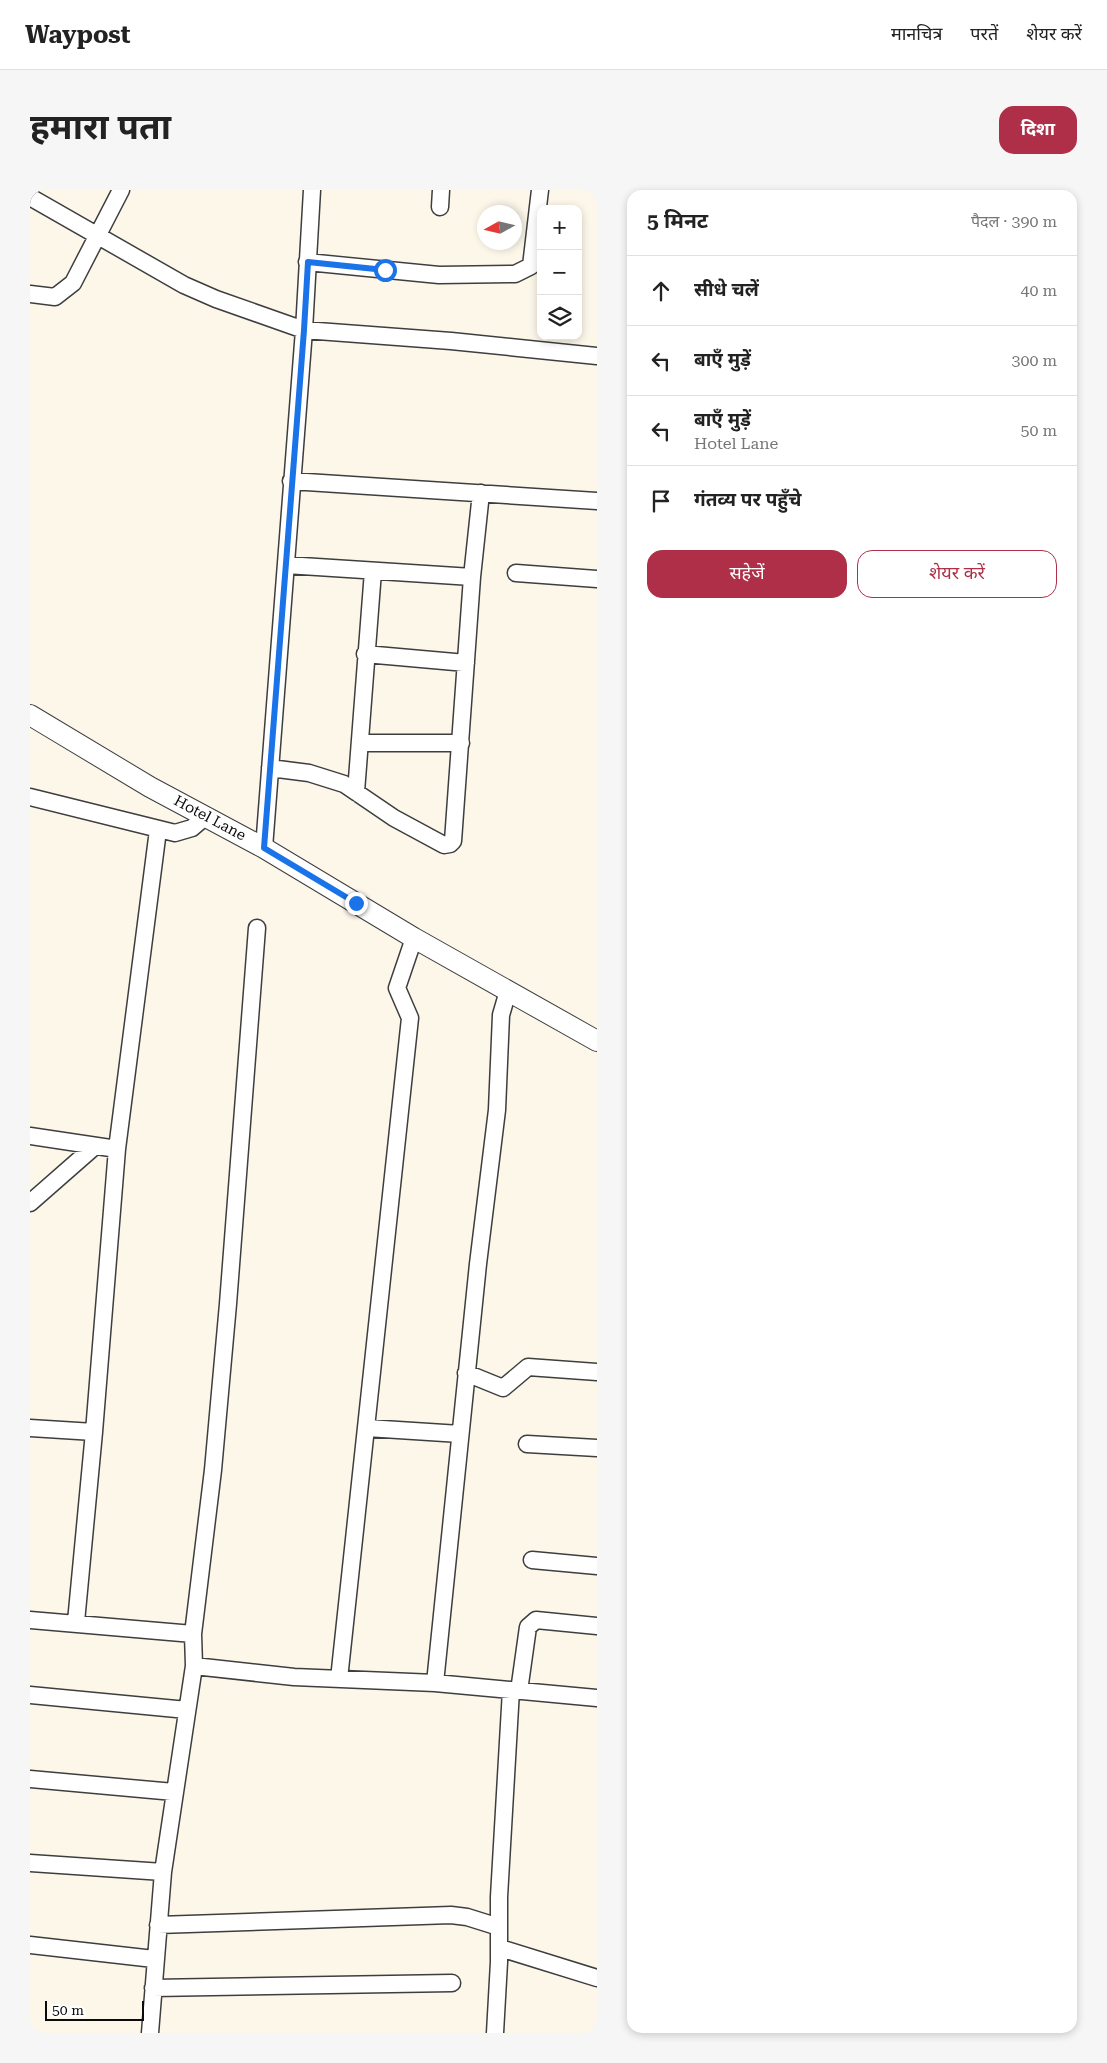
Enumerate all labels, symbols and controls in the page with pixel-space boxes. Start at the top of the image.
text: Waypost [25,21,130,49]
text: मानचित्र [891,23,942,44]
text: परतें [970,23,998,44]
text: शेयर करें [1026,23,1082,44]
button: दिशा [999,106,1077,154]
text: हमारा पता [30,107,171,148]
north arrow [477,205,522,250]
map controls [537,205,582,340]
button: + [537,205,582,250]
text: 5 मिनट [647,209,708,233]
text: पैदल · 390 m [971,212,1057,231]
button: − [537,250,582,295]
route start [374,259,397,282]
icon: ahead [647,277,675,305]
text: सीधे चलें [694,278,759,301]
text: 40 m [1020,281,1057,300]
button: layers [537,295,582,340]
icon: left [647,347,675,375]
text: बाएँ मुड़ें [694,348,751,371]
text: 300 m [1011,351,1057,370]
text: बाएँ मुड़ें [694,408,751,431]
icon: left [647,417,675,445]
text: 50 m [1020,421,1057,440]
text: Hotel Lane [694,434,778,453]
icon: arrive [647,487,675,515]
text: गंतव्य पर पहुँचे [694,488,801,511]
button: सहेजें [647,550,847,598]
button: शेयर करें [857,550,1057,598]
street label: Hotel Lane [171,792,249,844]
route end [345,892,368,915]
scale bar [45,1998,144,2021]
text: 50 m [52,2002,84,2018]

